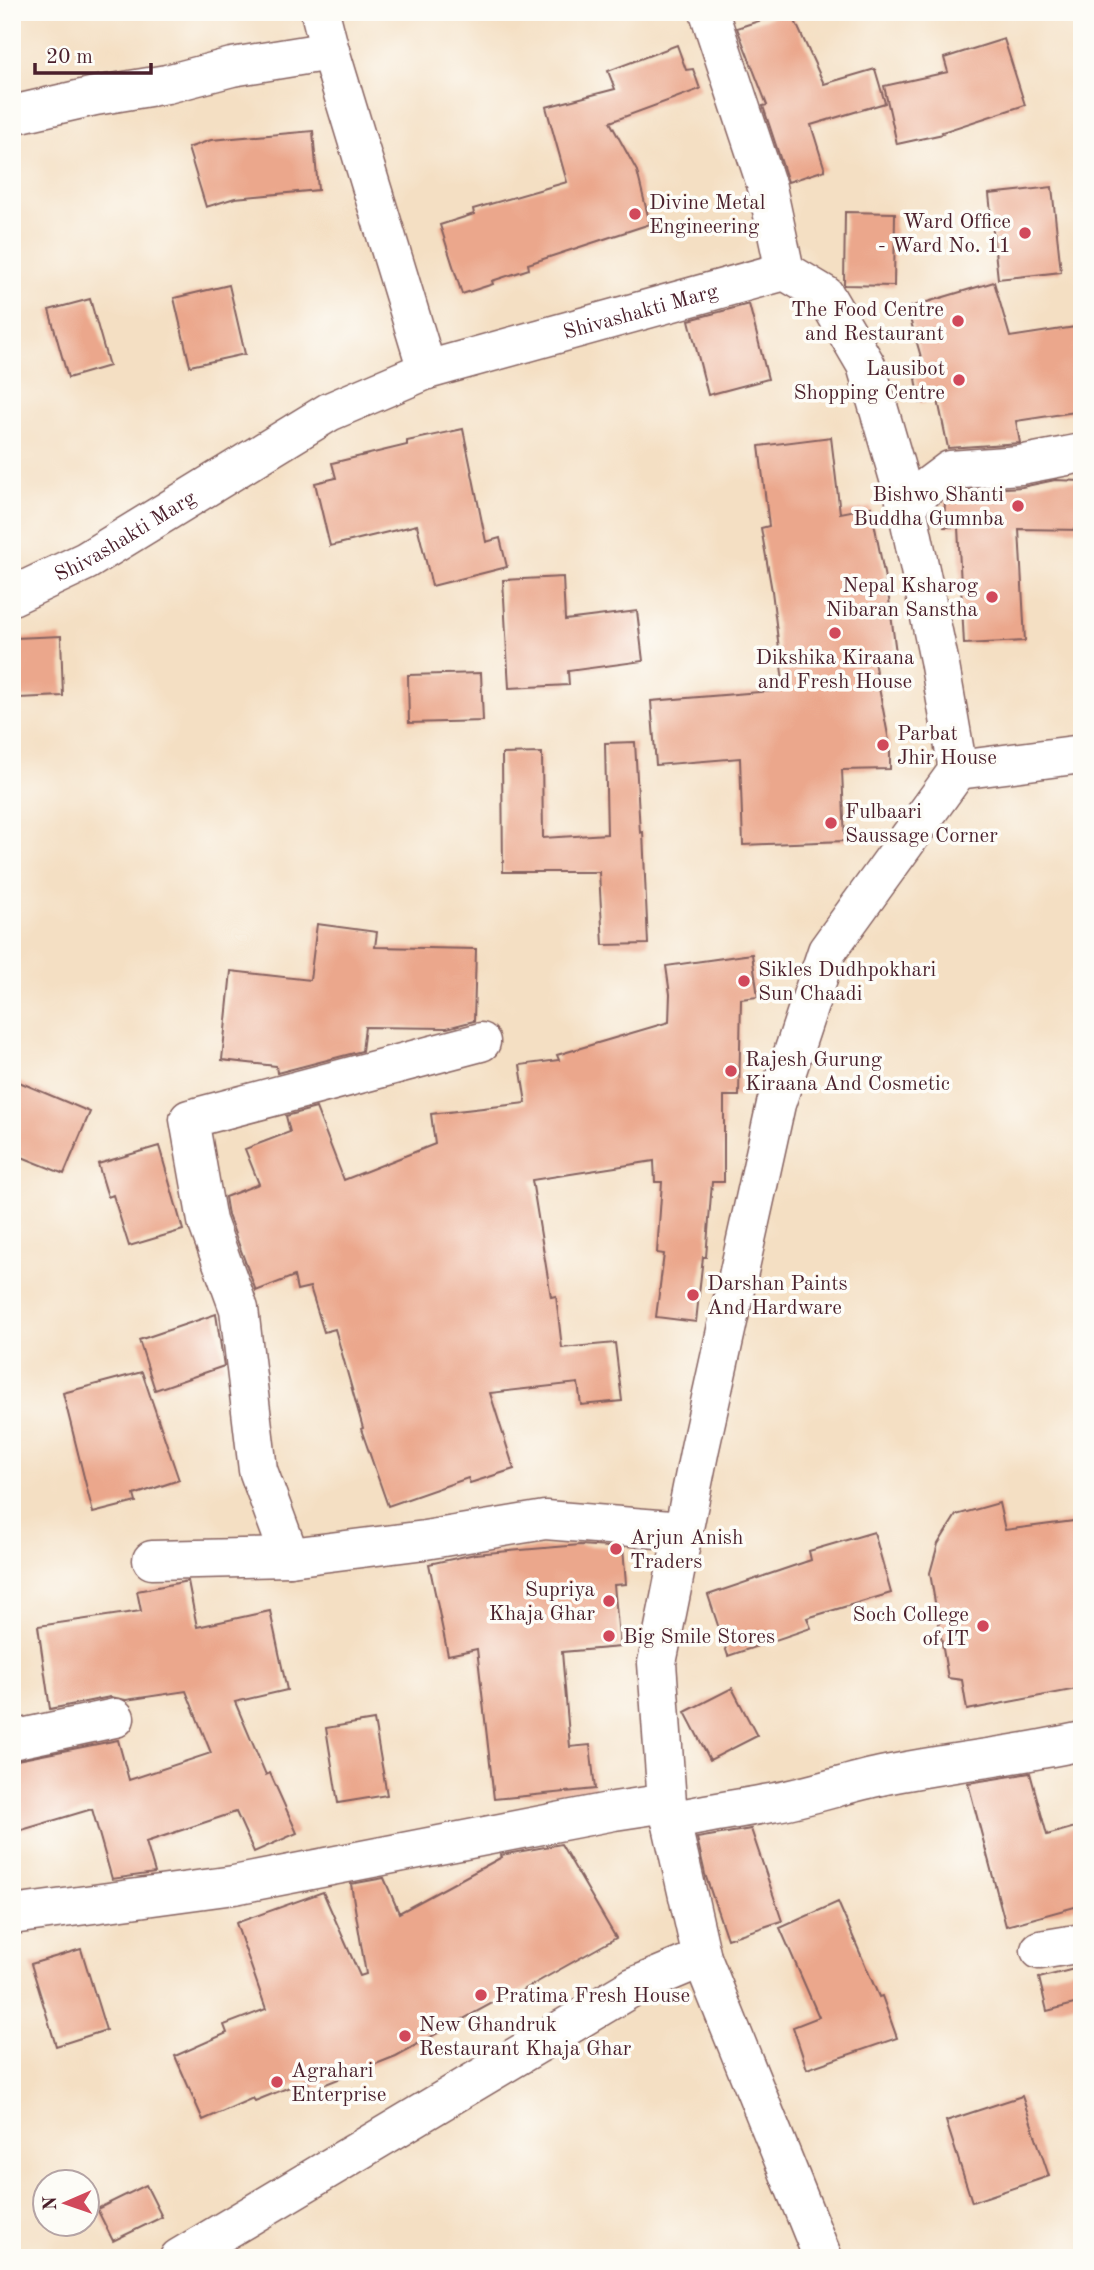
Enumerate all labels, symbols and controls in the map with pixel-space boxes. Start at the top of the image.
scale bar [35,32,150,76]
text: 20 m [46,47,93,68]
place label: Divine Metal Engineering [649,193,766,238]
marker: Divine Metal Engineering [627,206,643,222]
place label: Ward Office - Ward No. 11 [878,212,1011,257]
marker: Ward Office - Ward No. 11 [1017,225,1033,241]
street label: Shivashakti Marg [561,281,721,344]
place label: The Food Centre and Restaurant [791,300,944,345]
marker: The Food Centre and Restaurant [950,313,966,329]
place label: Lausibot Shopping Centre [793,359,945,404]
marker: Lausibot Shopping Centre [951,372,967,388]
place label: Bishwo Shanti Buddha Gumnba [853,485,1004,530]
street label: Shivashakti Marg [52,487,200,586]
marker: Bishwo Shanti Buddha Gumnba [1010,498,1026,514]
place label: Nepal Ksharog Nibaran Sanstha [826,576,979,621]
marker: Nepal Ksharog Nibaran Sanstha [984,589,1000,605]
marker: Dikshika Kiraana and Fresh House [827,625,843,641]
place label: Dikshika Kiraana and Fresh House [756,648,914,693]
place label: Parbat Jhir House [897,724,997,769]
marker: Parbat Jhir House [875,737,891,753]
place label: Fulbaari Saussage Corner [845,802,998,847]
marker: Fulbaari Saussage Corner [823,815,839,831]
place label: Sikles Dudhpokhari Sun Chaadi [758,960,936,1005]
marker: Sikles Dudhpokhari Sun Chaadi [736,973,752,989]
place label: Rajesh Gurung Kiraana And Cosmetic [745,1050,950,1095]
marker: Rajesh Gurung Kiraana And Cosmetic [723,1063,739,1079]
place label: Darshan Paints And Hardware [707,1274,848,1319]
marker: Darshan Paints And Hardware [685,1287,701,1303]
place label: Arjun Anish Traders [630,1528,743,1573]
marker: Arjun Anish Traders [608,1541,624,1557]
place label: Supriya Khaja Ghar [489,1580,595,1625]
marker: Supriya Khaja Ghar [601,1593,617,1609]
place label: Soch College of IT [853,1605,969,1650]
marker: Soch College of IT [975,1618,991,1634]
place label: Big Smile Stores [623,1627,775,1648]
marker: Big Smile Stores [601,1628,617,1644]
place label: Pratima Fresh House [495,1986,690,2007]
marker: Pratima Fresh House [473,1987,489,2003]
place label: New Ghandruk Restaurant Khaja Ghar [419,2015,632,2060]
marker: New Ghandruk Restaurant Khaja Ghar [397,2028,413,2044]
place label: Agrahari Enterprise [291,2061,386,2106]
marker: Agrahari Enterprise [269,2074,285,2090]
north arrow [32,2168,102,2238]
text: N [42,2195,61,2211]

